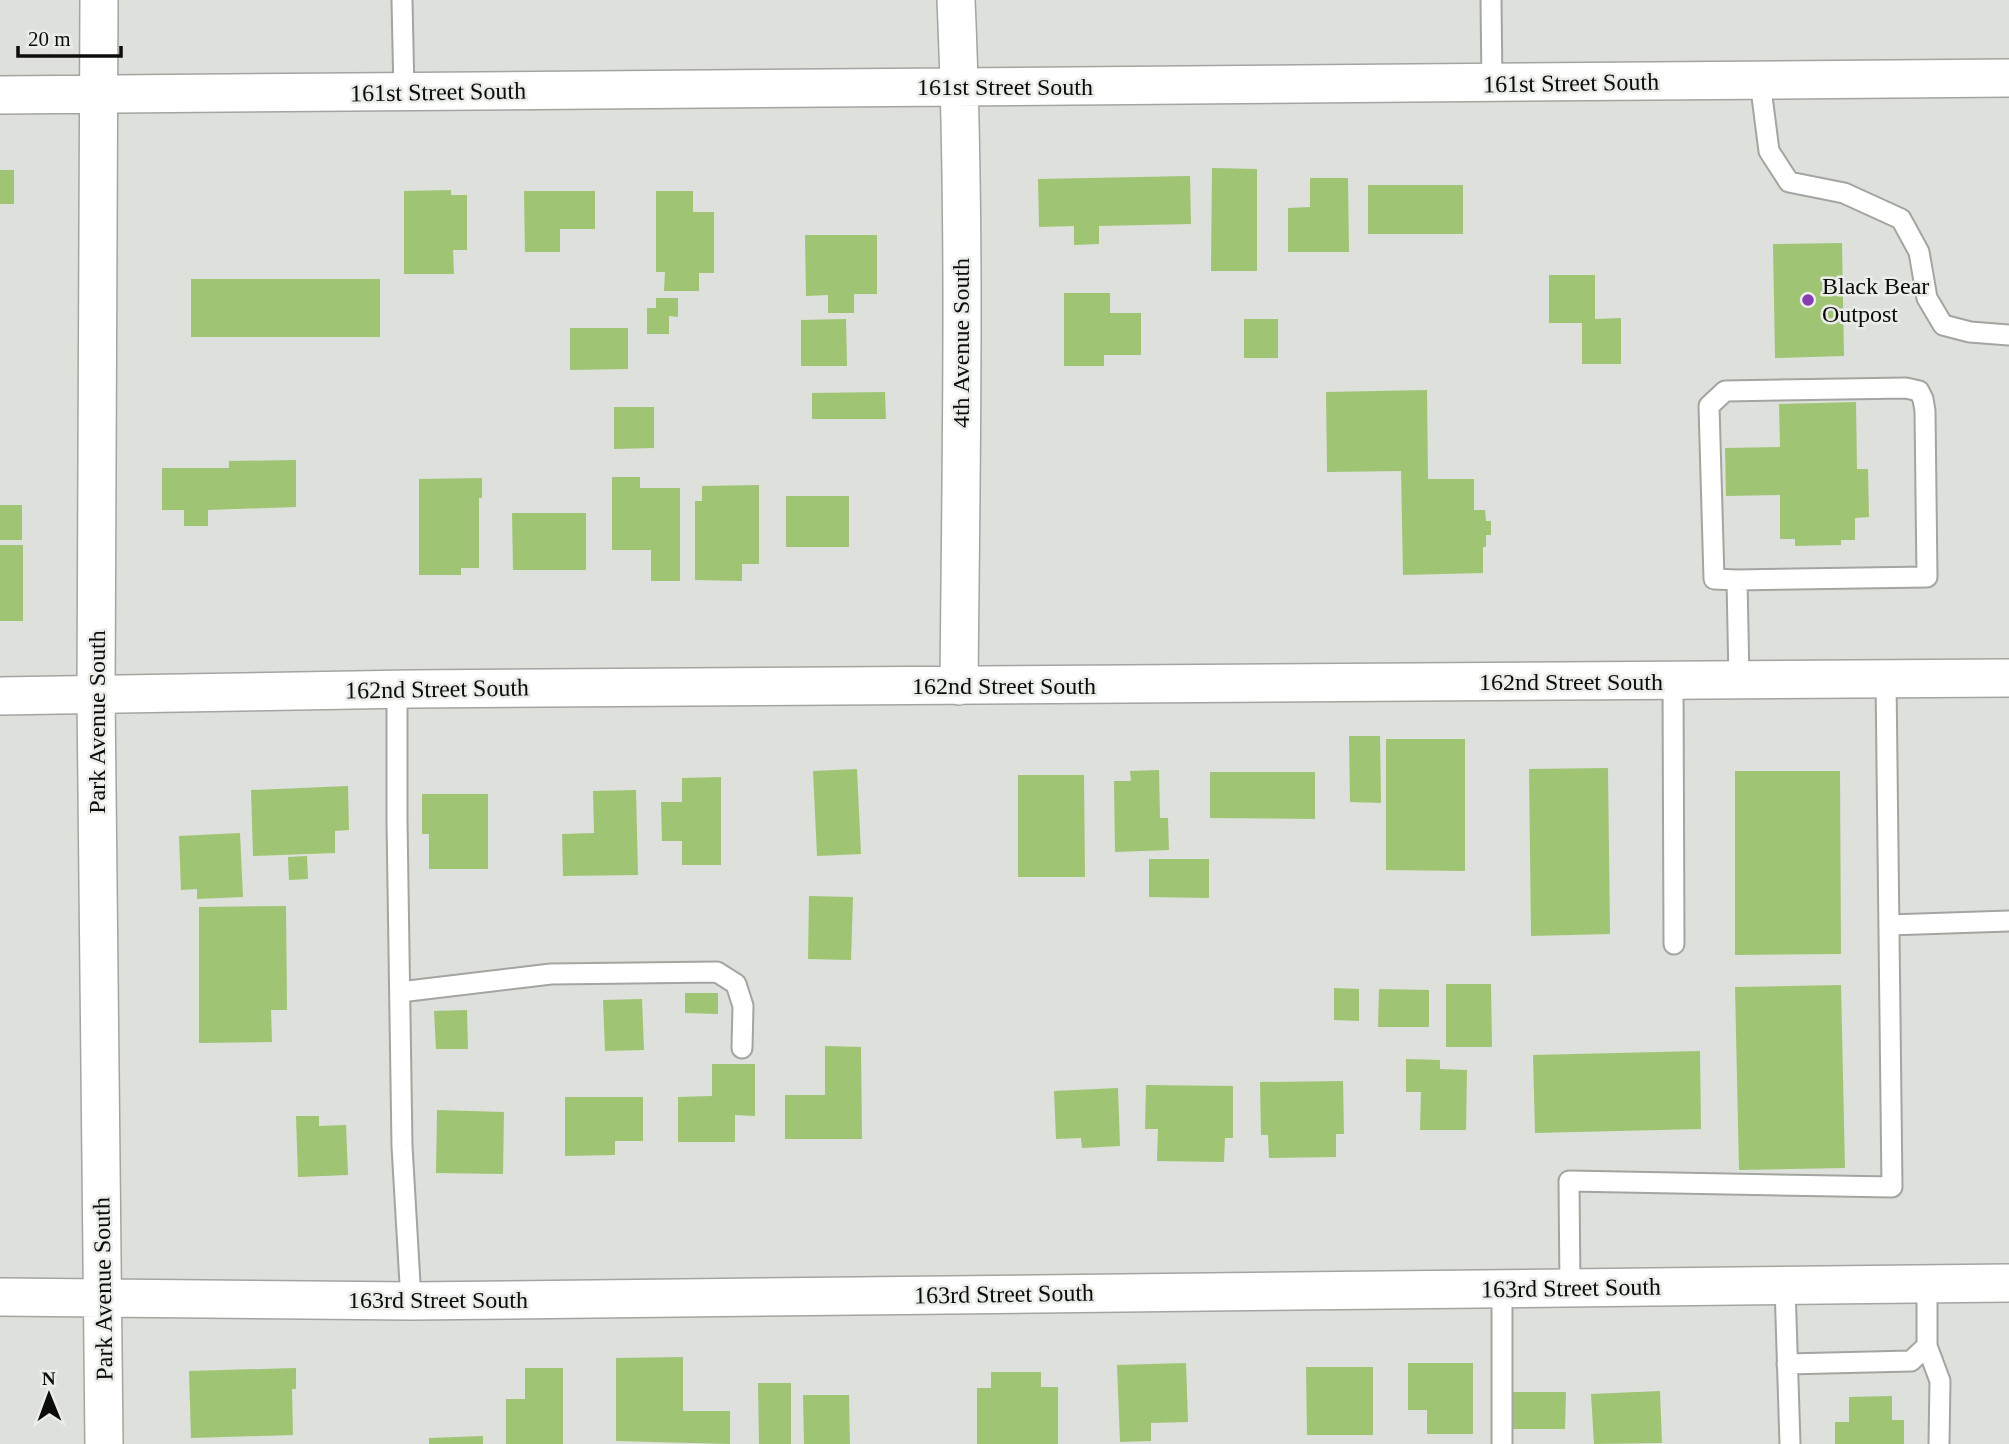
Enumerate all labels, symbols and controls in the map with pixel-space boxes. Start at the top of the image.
scale bar [18,14,121,58]
text: 20 m [28,27,71,51]
street label: 161st Street South [1483,68,1659,98]
street label: 161st Street South [917,74,1093,100]
street label: 161st Street South [350,77,526,107]
street label: 4th Avenue South [948,258,974,428]
place label: Black Bear Outpost [1822,273,1929,327]
marker: Black Bear Outpost [1800,292,1816,308]
street label: Park Avenue South [84,630,110,814]
street label: 162nd Street South [1479,669,1663,695]
street label: 162nd Street South [912,673,1096,699]
street label: 162nd Street South [345,674,529,704]
street label: Park Avenue South [88,1197,118,1381]
street label: 163rd Street South [1481,1273,1661,1303]
street label: 163rd Street South [914,1279,1094,1309]
street label: 163rd Street South [348,1287,528,1313]
north arrow [14,1360,84,1430]
text: N [42,1368,56,1389]

